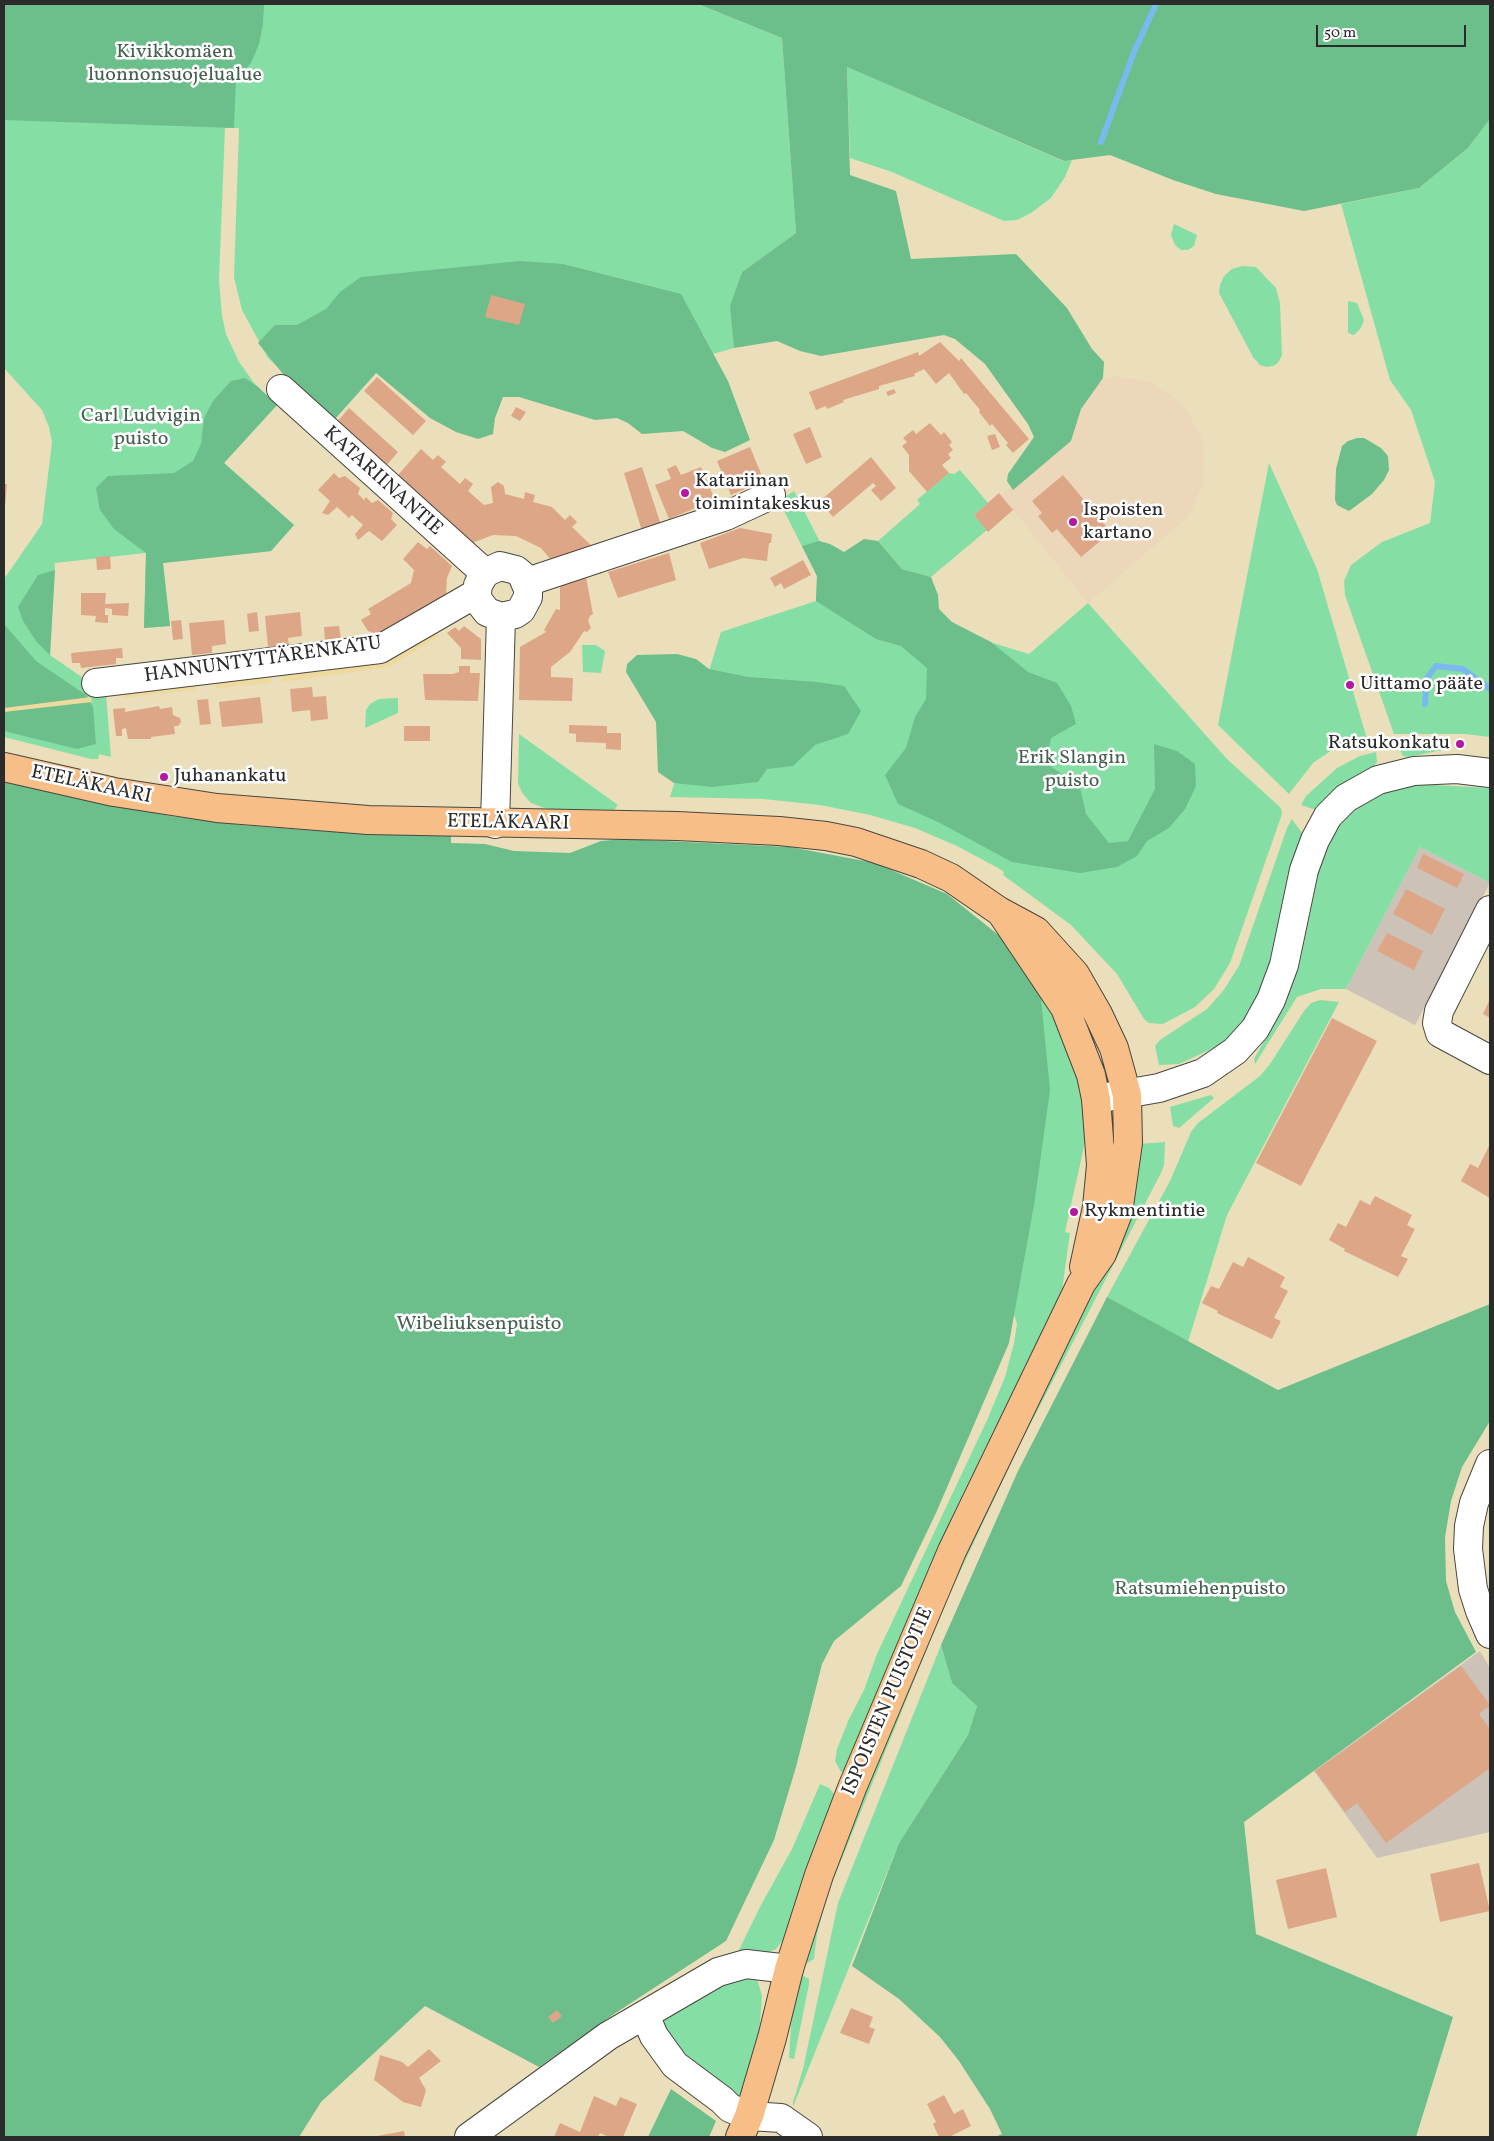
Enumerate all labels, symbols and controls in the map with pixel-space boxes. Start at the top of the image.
scale bar [1319,15,1469,47]
text: 50 m [1324,23,1356,44]
park label: Kivikkomäen luonnonsuojelualue [88,41,262,88]
park label: Carl Ludvigin puisto [81,405,201,452]
street label: KATARIINANTIE [317,422,447,542]
place label: Katariinan toimintakeskus [695,470,830,517]
marker: Katariinan toimintakeskus [679,487,691,499]
place label: Ispoisten kartano [1083,499,1164,546]
marker: Ispoisten kartano [1067,516,1079,528]
street label: HANNUNTYTTÄRENKATU [143,632,383,690]
place label: Uittamo pääte [1360,673,1483,697]
marker: Uittamo pääte [1344,679,1356,691]
place label: Ratsukonkatu [1328,732,1450,756]
marker: Ratsukonkatu [1454,738,1466,750]
park label: Erik Slangin puisto [1018,747,1126,794]
street label: ETELÄKAARI [29,762,153,810]
place label: Juhanankatu [174,765,286,789]
marker: Juhanankatu [158,771,170,783]
street label: ETELÄKAARI [447,811,569,837]
place label: Rykmentintie [1084,1200,1205,1224]
marker: Rykmentintie [1068,1206,1080,1218]
park label: Wibeliuksenpuisto [397,1313,561,1337]
park label: Ratsumiehenpuisto [1114,1578,1286,1602]
street label: ISPOISTEN PUISTOTIE [838,1604,940,1800]

